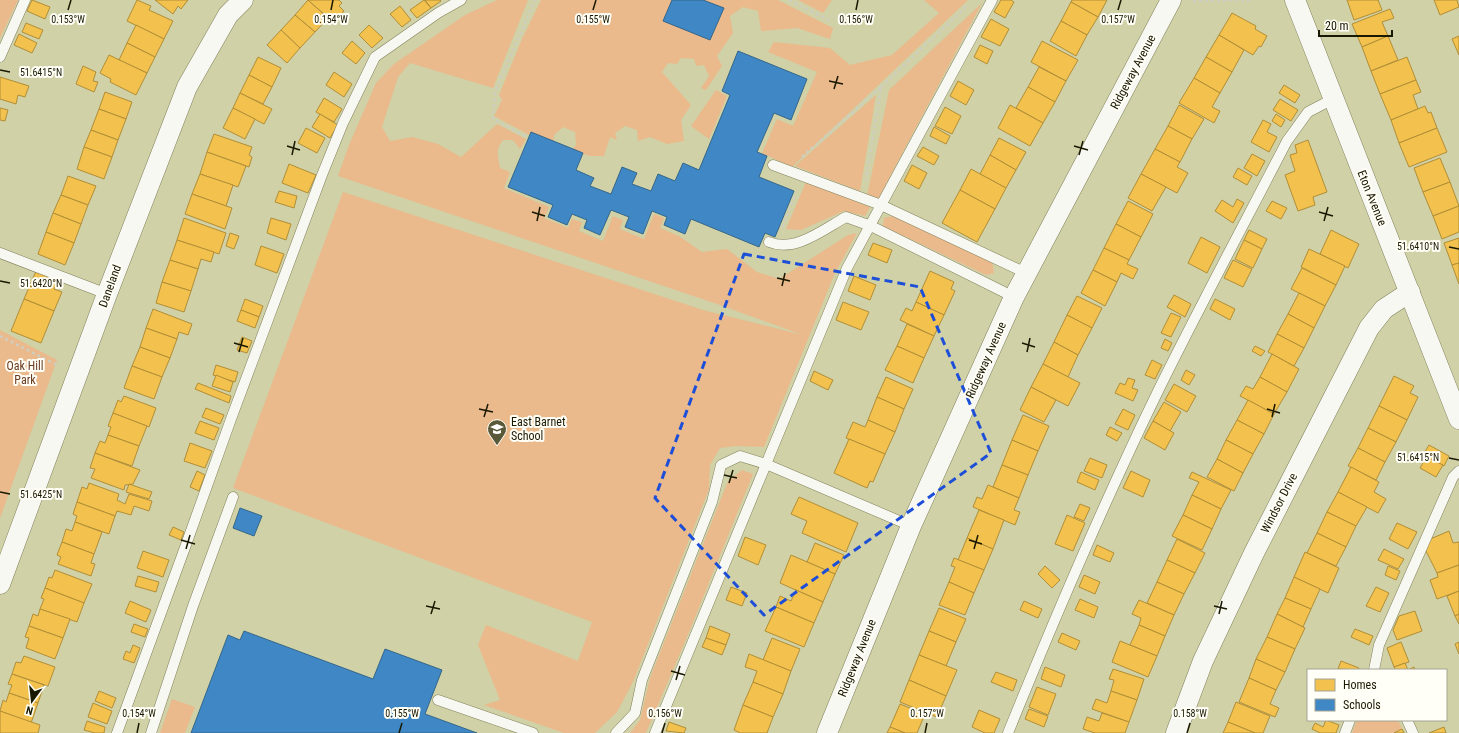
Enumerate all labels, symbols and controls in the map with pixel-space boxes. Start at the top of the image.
scale bar [1319,12,1392,38]
text: 0.153°W [51,14,85,25]
text: 0.154°W [314,14,348,25]
text: 0.155°W [576,14,610,25]
text: 0.156°W [839,14,873,25]
text: 0.157°W [1101,14,1135,25]
text: 20 m [1325,19,1349,33]
street label: Ridgeway Avenue [1107,32,1159,112]
text: 51.6415°N [20,67,62,78]
street label: Eton Avenue [1355,168,1390,228]
text: 51.6410°N [1397,241,1439,252]
street label: Daneland [96,263,124,309]
text: 51.6420°N [20,278,62,289]
street label: Ridgeway Avenue [963,319,1009,400]
park label: Oak Hill Park [7,359,43,387]
place label: East Barnet School [511,415,566,443]
school or university icon: East Barnet School [486,418,508,446]
text: 51.6415°N [1397,452,1439,463]
street label: Windsor Drive [1258,470,1300,535]
text: 51.6425°N [20,489,62,500]
street label: Ridgeway Avenue [835,617,879,699]
legend [1307,669,1447,721]
text: Homes [1343,678,1377,692]
north arrow [12,681,52,721]
text: Schools [1343,698,1381,712]
text: N [24,703,34,717]
text: 0.154°W [122,708,156,719]
text: 0.155°W [385,708,419,719]
text: 0.156°W [648,708,682,719]
text: 0.157°W [910,708,944,719]
text: 0.158°W [1173,708,1207,719]

